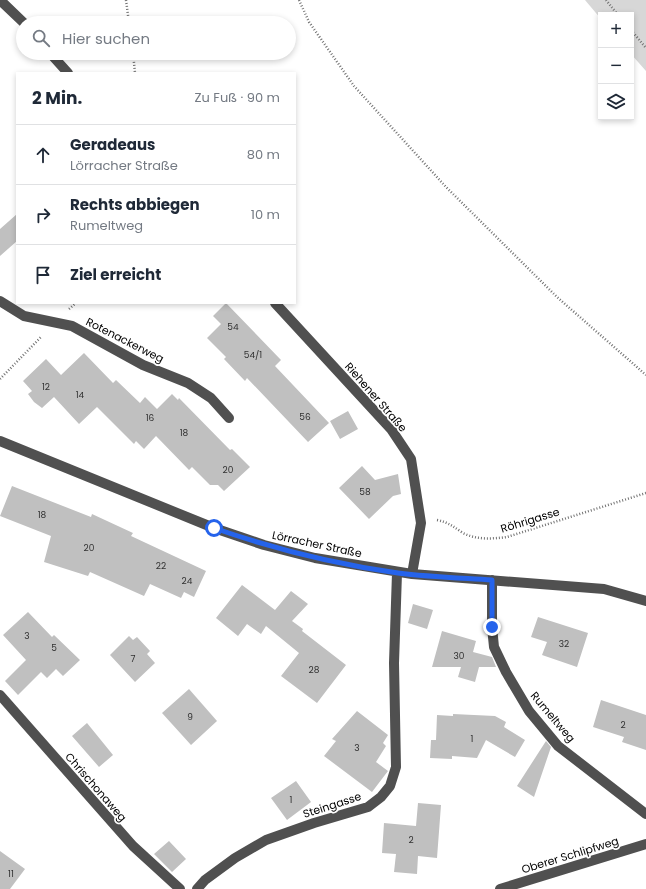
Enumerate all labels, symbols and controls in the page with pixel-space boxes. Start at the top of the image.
map controls [598,12,634,120]
button: + [598,12,634,48]
search box [16,16,296,60]
icon: search [30,27,52,49]
text: Hier suchen [62,28,150,49]
button: − [598,48,634,84]
button: layers [598,84,634,120]
text: 2 Min. [32,86,82,110]
text: Zu Fuß · 90 m [195,88,280,107]
text: Geradeaus [70,134,155,155]
icon: ahead [32,144,54,166]
text: 80 m [247,145,280,164]
text: Lörracher Straße [70,156,178,175]
text: Rechts abbiegen [70,194,200,215]
icon: right [32,204,54,226]
text: 10 m [251,205,280,224]
text: Rumeltweg [70,216,143,235]
icon: arrive [32,264,54,286]
text: Ziel erreicht [70,264,161,285]
street label: Rotenackerweg [83,313,167,367]
house number: 54 [227,321,239,333]
house number: 54/1 [244,349,262,361]
street label: Riehener Straße [341,359,411,435]
house number: 12 [42,381,50,393]
house number: 14 [76,389,85,401]
house number: 56 [299,411,311,423]
house number: 16 [146,412,155,424]
house number: 18 [180,427,189,439]
house number: 20 [223,464,234,476]
house number: 58 [359,486,371,498]
street label: Röhrigasse [499,503,562,537]
house number: 18 [38,509,47,521]
route start [205,519,223,537]
street label: Lörracher Straße [271,527,363,561]
house number: 20 [84,542,95,554]
house number: 22 [156,560,166,572]
house number: 24 [182,575,193,587]
route end [483,618,501,636]
house number: 3 [24,630,30,642]
house number: 32 [559,638,569,650]
house number: 5 [51,642,57,654]
house number: 30 [454,650,465,662]
house number: 7 [131,653,136,665]
house number: 28 [309,664,320,676]
street label: Rumeltweg [527,688,579,746]
house number: 9 [187,711,193,723]
house number: 2 [620,719,626,731]
house number: 1 [471,733,474,745]
house number: 3 [354,742,360,754]
street label: Chrischonaweg [62,749,130,825]
street label: Steingasse [301,788,363,822]
house number: 1 [290,794,293,806]
street label: Oberer Schlipfweg [519,833,621,877]
house number: 2 [408,834,414,846]
house number: 11 [8,868,14,880]

